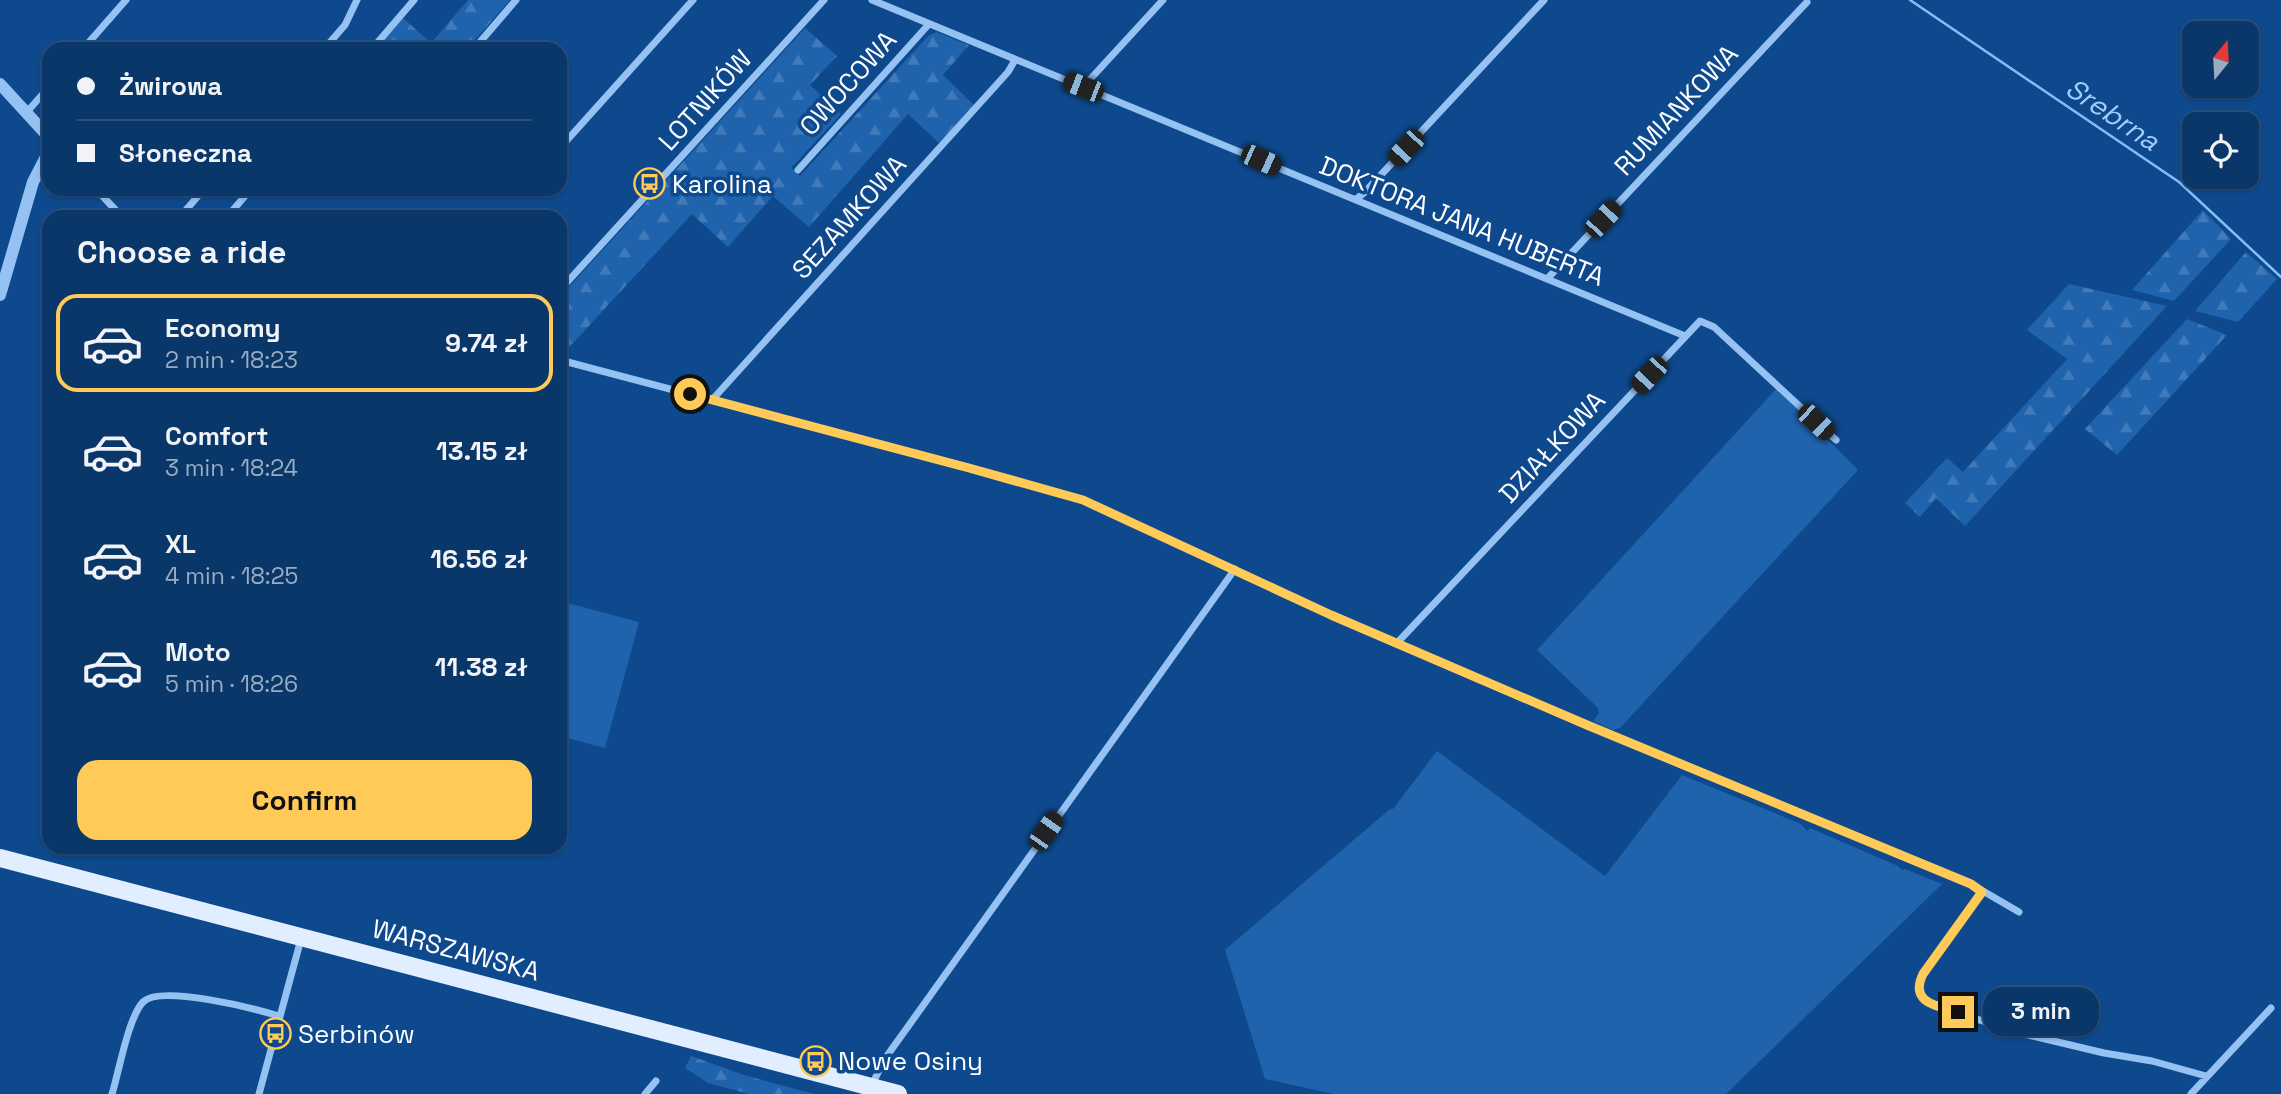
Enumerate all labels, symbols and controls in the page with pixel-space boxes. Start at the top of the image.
north arrow [2182,21,2259,98]
map controls [2182,21,2259,189]
street label: OWOCOWA [792,24,904,142]
street label: RUMIANKOWA [1607,37,1745,183]
street label: LOTNIKÓW [651,42,759,158]
text: Żwirowa [119,69,222,103]
car [1060,70,1107,104]
water label: Srebrna [2059,70,2168,159]
button: locate [2182,112,2259,189]
car [1384,125,1429,171]
text: Słoneczna [119,136,252,170]
car [1238,142,1285,178]
street label: SEZAMKOWA [784,148,914,286]
street label: DOKTORA JANA HUBERTA [1314,148,1610,294]
bus stop icon: Karolina [632,167,666,201]
place label: Karolina [672,167,772,201]
car [1581,196,1626,242]
text: Choose a ride [77,232,287,272]
text: Economy [165,311,281,345]
icon: car [81,312,144,375]
text: 9.74 zł [445,326,528,360]
text: 2 min · 18:23 [165,345,298,375]
car [1627,352,1672,398]
route start [674,378,706,410]
street label: DZIAŁKOWA [1492,384,1612,510]
car [1794,400,1839,444]
text: Comfort [165,419,268,453]
icon: car [81,420,144,483]
text: 13.15 zł [436,434,528,468]
text: 3 min · 18:24 [165,453,298,483]
text: XL [165,527,196,561]
icon: car [81,528,144,591]
text: 16.56 zł [430,542,528,576]
text: 4 min · 18:25 [165,561,298,591]
text: Moto [165,635,231,669]
icon: car [81,636,144,699]
text: 11.38 zł [435,650,528,684]
text: 5 min · 18:26 [165,669,298,699]
button: Confirm [77,760,532,840]
car [1026,808,1067,854]
street label: WARSZAWSKA [368,911,544,989]
callout: 3 min [1982,988,2098,1036]
route end [1942,996,1974,1028]
text: 3 min [2011,996,2071,1026]
bus stop icon: Serbinów [258,1017,292,1051]
place label: Serbinów [298,1017,415,1051]
bus stop icon: Nowe Osiny [798,1044,832,1078]
place label: Nowe Osiny [838,1044,983,1078]

